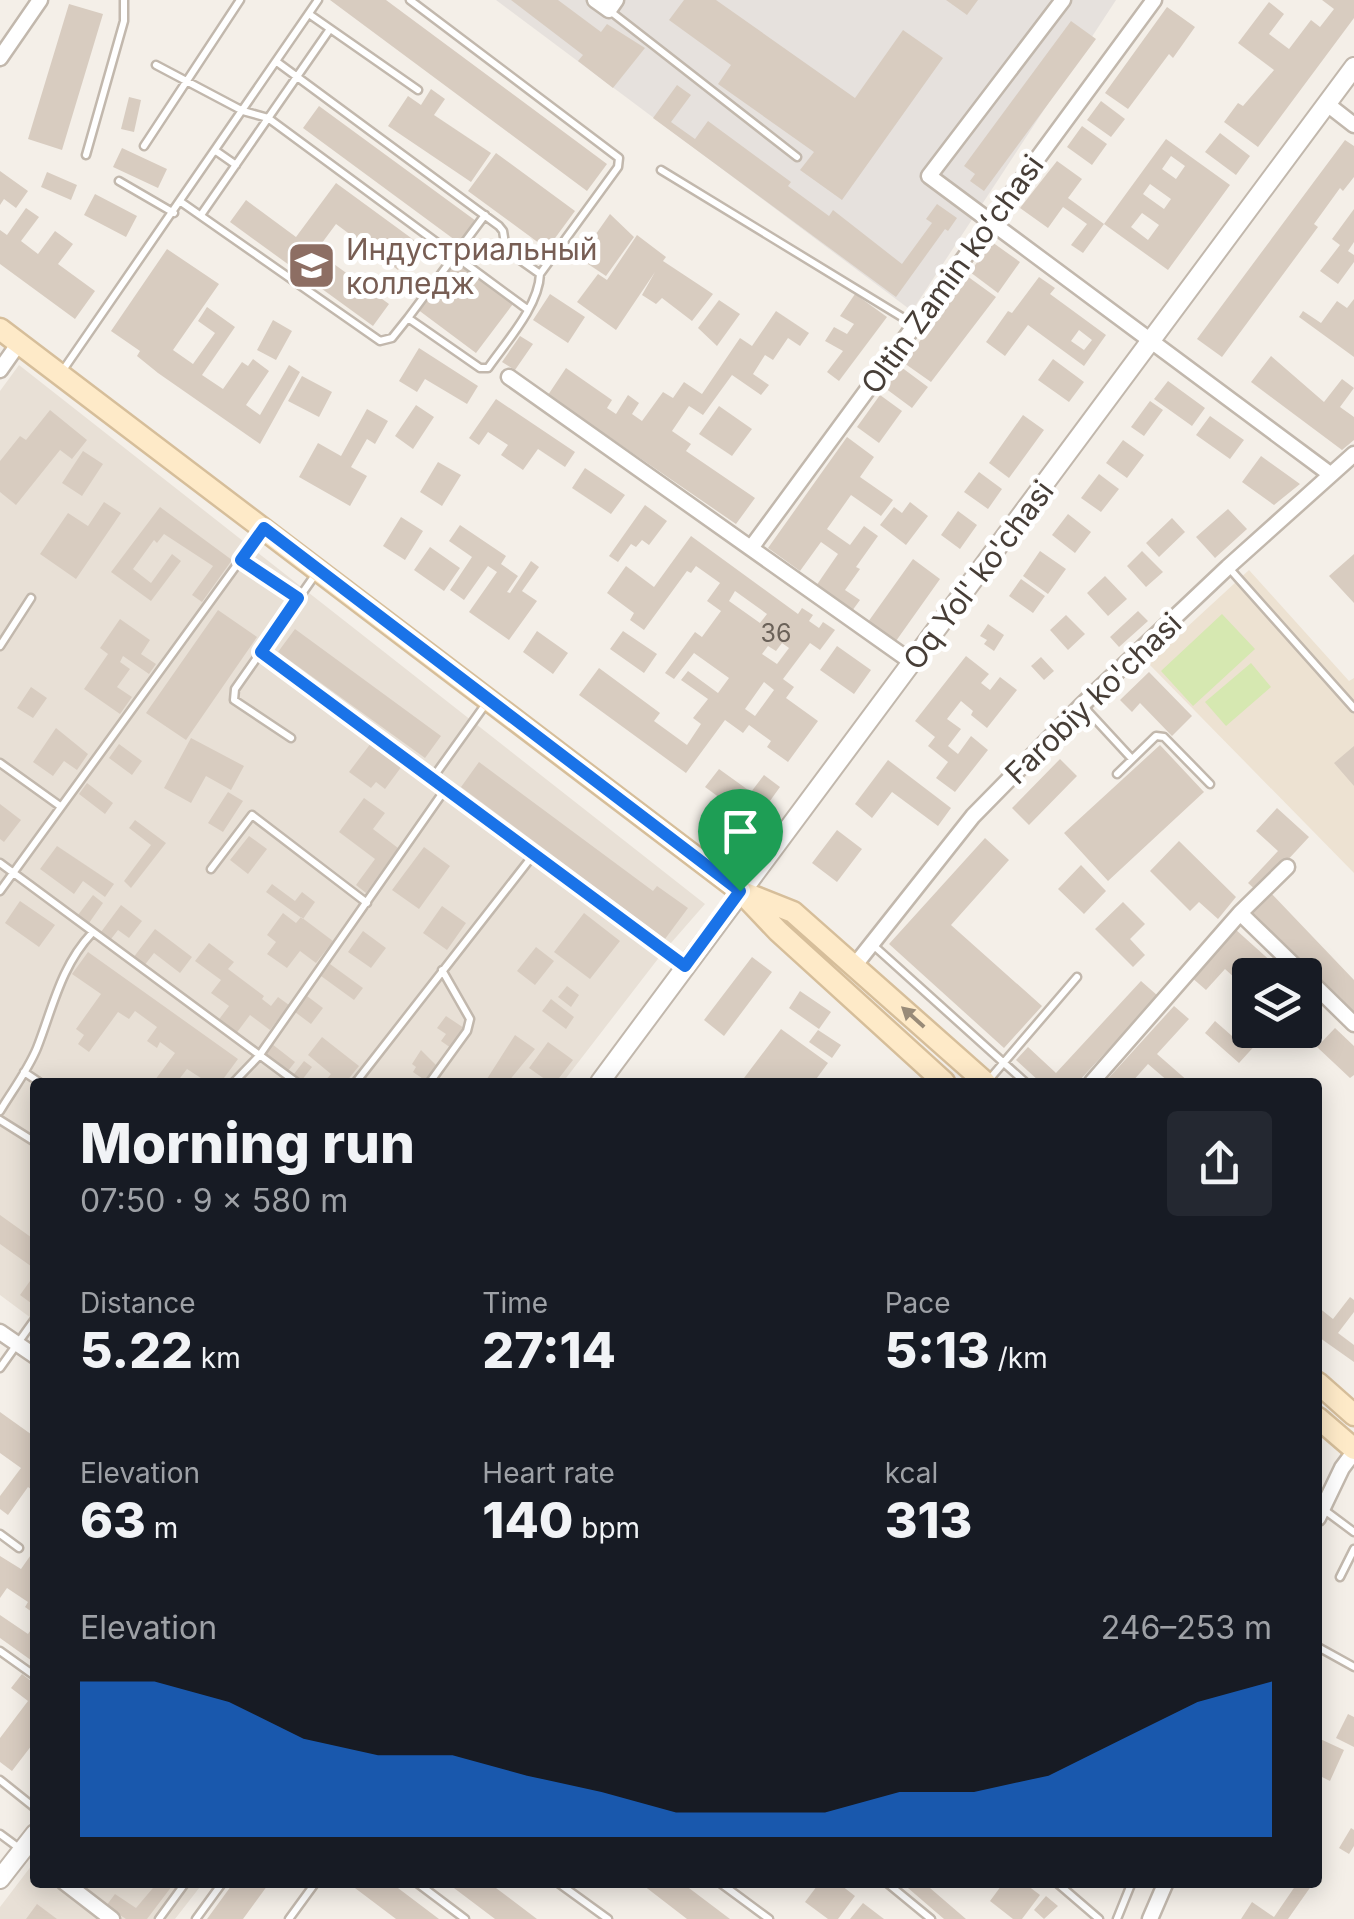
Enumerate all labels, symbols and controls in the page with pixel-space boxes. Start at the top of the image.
street label: Oltin Zamin koʻchasi [853,148,1051,400]
place label: Индустриальный колледж [346,231,598,301]
school or university icon: Индустриальный колледж [285,240,337,292]
street label: Oq Yol' ko'chasi [895,473,1061,677]
street label: Farobiy ko'chasi [998,605,1188,791]
house number: 36 [761,618,791,648]
pin [698,789,783,892]
icon: arrive [713,804,768,859]
map controls [1232,958,1322,1048]
button: layers [1232,958,1322,1048]
one-way arrow [901,1006,925,1029]
text: Morning run [80,1110,415,1176]
button: share [1167,1111,1272,1216]
text: 07:50 · 9 × 580 m [80,1181,348,1220]
text: Distance [80,1286,196,1320]
text: Time [482,1286,548,1320]
text: Pace [885,1286,951,1320]
text: 5.22 [80,1320,193,1380]
text: 27:14 [482,1320,616,1380]
text: 5:13 [885,1320,990,1380]
text: km [193,1341,241,1375]
text: /km [990,1341,1048,1375]
text: Elevation [80,1456,200,1490]
text: Heart rate [482,1456,615,1490]
text: kcal [885,1456,938,1490]
text: 63 [80,1490,146,1550]
text: 140 [482,1490,573,1550]
text: 313 [885,1490,972,1550]
text: m [146,1511,178,1545]
text: bpm [573,1511,640,1545]
text: Elevation [80,1608,217,1647]
text: 246–253 m [1101,1608,1272,1647]

